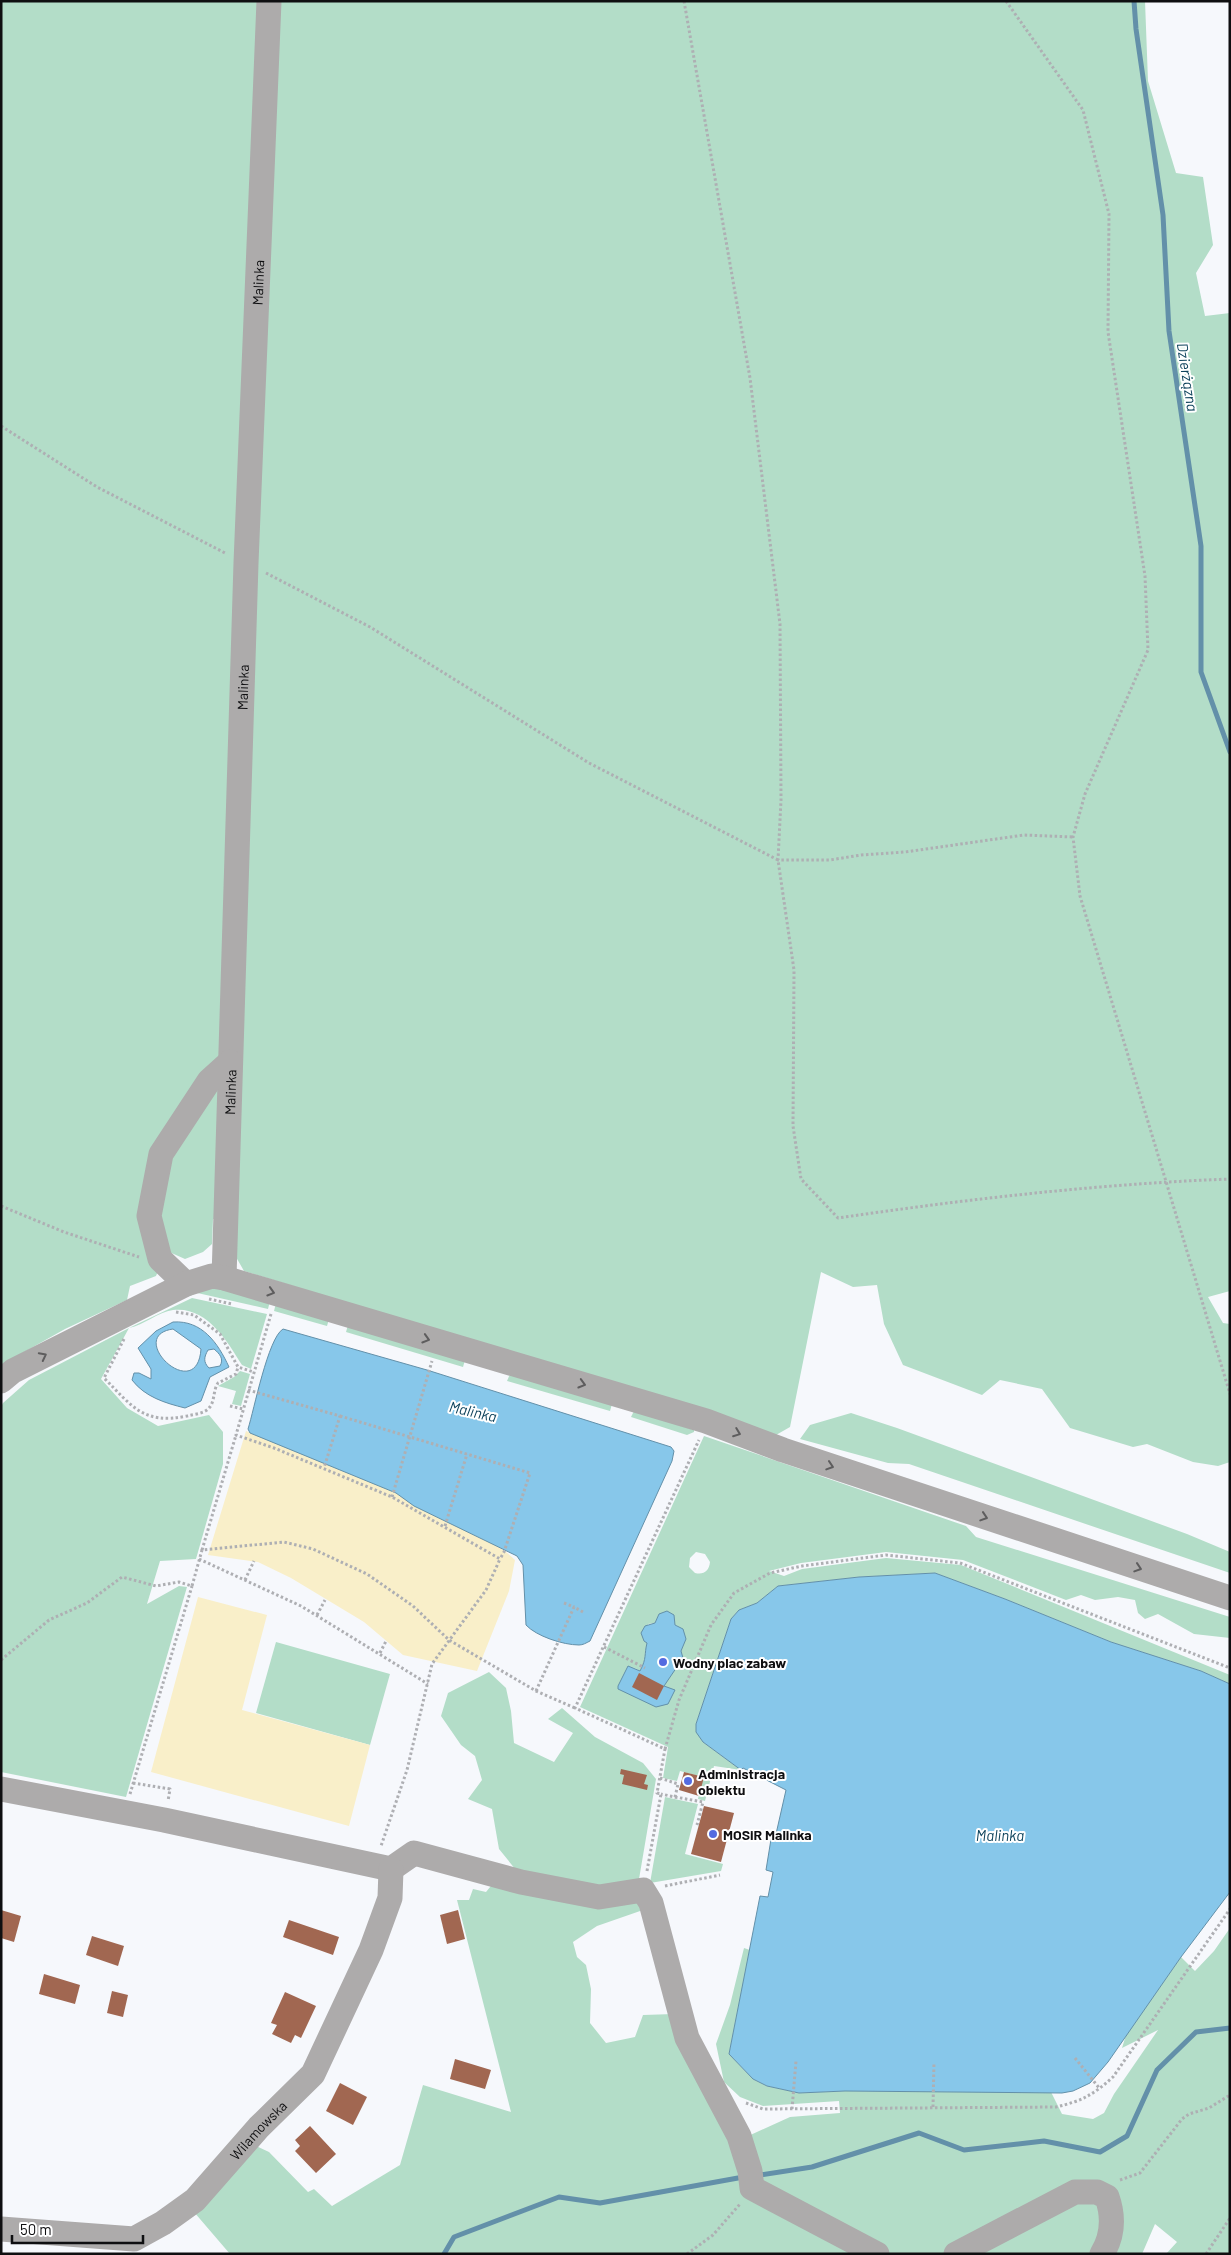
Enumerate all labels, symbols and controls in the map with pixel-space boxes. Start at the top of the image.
street label: Malinka [248,259,267,306]
water label: Dzierżązna [1174,341,1202,413]
street label: Malinka [233,664,251,710]
street label: Malinka [221,1069,239,1115]
one-way arrow [266,1287,274,1297]
one-way arrow [422,1333,430,1343]
one-way arrow [38,1352,47,1362]
one-way arrow [578,1379,586,1389]
water label: Malinka [447,1397,499,1425]
one-way arrow [733,1427,741,1437]
one-way arrow [825,1460,833,1470]
one-way arrow [979,1511,988,1521]
one-way arrow [1134,1562,1142,1572]
place label: Wodny plac zabaw [673,1654,786,1671]
marker: Wodny plac zabaw [657,1656,669,1668]
place label: Administracja obiektu [698,1765,785,1798]
marker: Administracja obiektu [682,1775,694,1787]
place label: MOSiR Malinka [723,1826,812,1843]
water label: Malinka [976,1826,1024,1844]
marker: MOSiR Malinka [707,1828,719,1840]
street label: Wilamowska [226,2097,290,2163]
scale bar [12,2212,144,2244]
text: 50 m [20,2220,52,2238]

